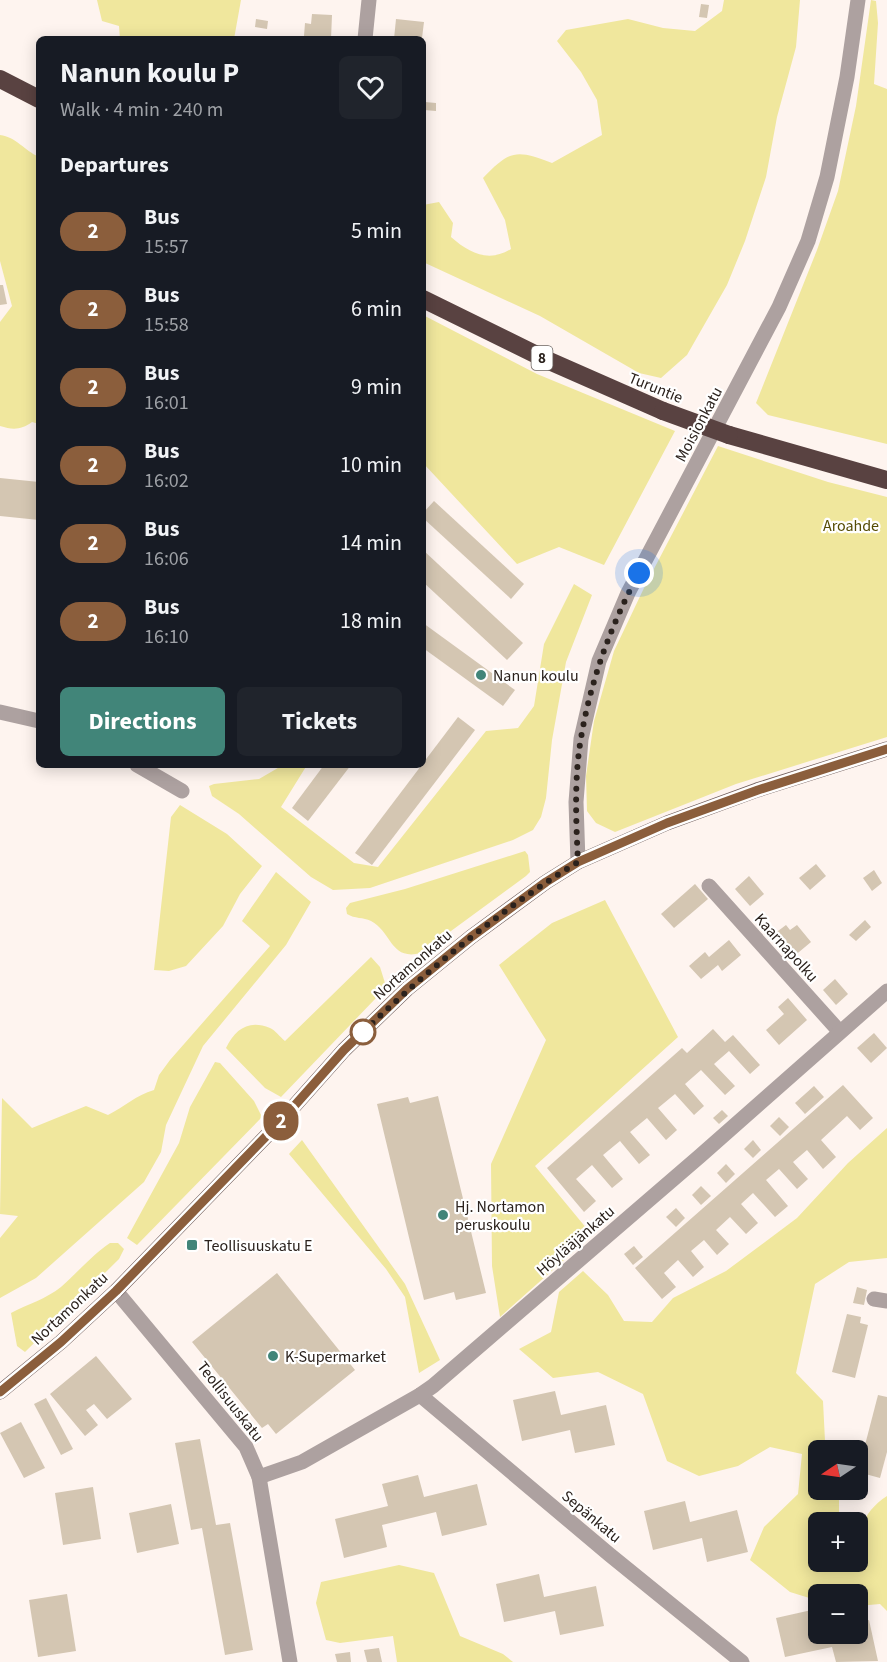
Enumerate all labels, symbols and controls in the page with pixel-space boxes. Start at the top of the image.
text: Nanun koulu P [60,53,239,93]
button: heart [339,56,402,119]
text: Walk · 4 min · 240 m [60,96,223,124]
text: Departures [60,149,169,181]
text: Bus [144,201,180,233]
text: 5 min [351,215,402,247]
text: 2 [87,216,99,246]
text: 15:57 [144,233,189,261]
text: Bus [144,279,180,311]
text: 6 min [351,293,402,325]
text: 2 [87,294,99,324]
text: 15:58 [144,311,189,339]
road number: 8 [532,346,552,370]
text: Bus [144,357,180,389]
street label: Turuntie [625,367,686,409]
text: 9 min [351,371,402,403]
text: 2 [87,372,99,402]
street label: Moisionkatu [670,383,728,466]
text: 16:01 [144,389,189,417]
text: Bus [144,435,180,467]
text: 10 min [340,449,402,481]
text: 2 [87,450,99,480]
text: 16:02 [144,467,189,495]
text: Bus [144,513,180,545]
park label: Aroahde [823,515,879,537]
text: 14 min [340,527,402,559]
text: 2 [87,528,99,558]
text: 16:06 [144,545,189,573]
your location [624,558,654,588]
text: Bus [144,591,180,623]
text: 18 min [340,605,402,637]
text: 2 [87,606,99,636]
text: 16:10 [144,623,189,651]
place label: Nanun koulu [493,665,579,687]
marker: Nanun koulu [474,668,488,682]
button: Directions [60,687,225,756]
button: Tickets [237,687,402,756]
street label: Kaarnapolku [749,908,823,987]
street label: Nortamonkatu [368,924,457,1005]
unlabelled marker [350,1019,376,1045]
line badge: 2 [262,1102,300,1140]
text: 2 [275,1106,287,1136]
place label: Hj. Nortamon peruskoulu [455,1196,545,1236]
street label: Höylääjänkatu [532,1201,620,1281]
marker: Hj. Nortamon peruskoulu [436,1208,450,1222]
place label: Teollisuuskatu E [204,1235,312,1257]
marker: Teollisuuskatu E [185,1238,199,1252]
street label: Nortamonkatu [26,1267,113,1350]
place label: K-Supermarket [285,1346,386,1368]
marker: K-Supermarket [266,1349,280,1363]
street label: Teollisuuskatu [192,1357,269,1447]
north arrow [808,1440,868,1500]
map controls [808,1440,868,1644]
street label: Sepänkatu [557,1485,626,1548]
button: + [808,1512,868,1572]
button: − [808,1584,868,1644]

